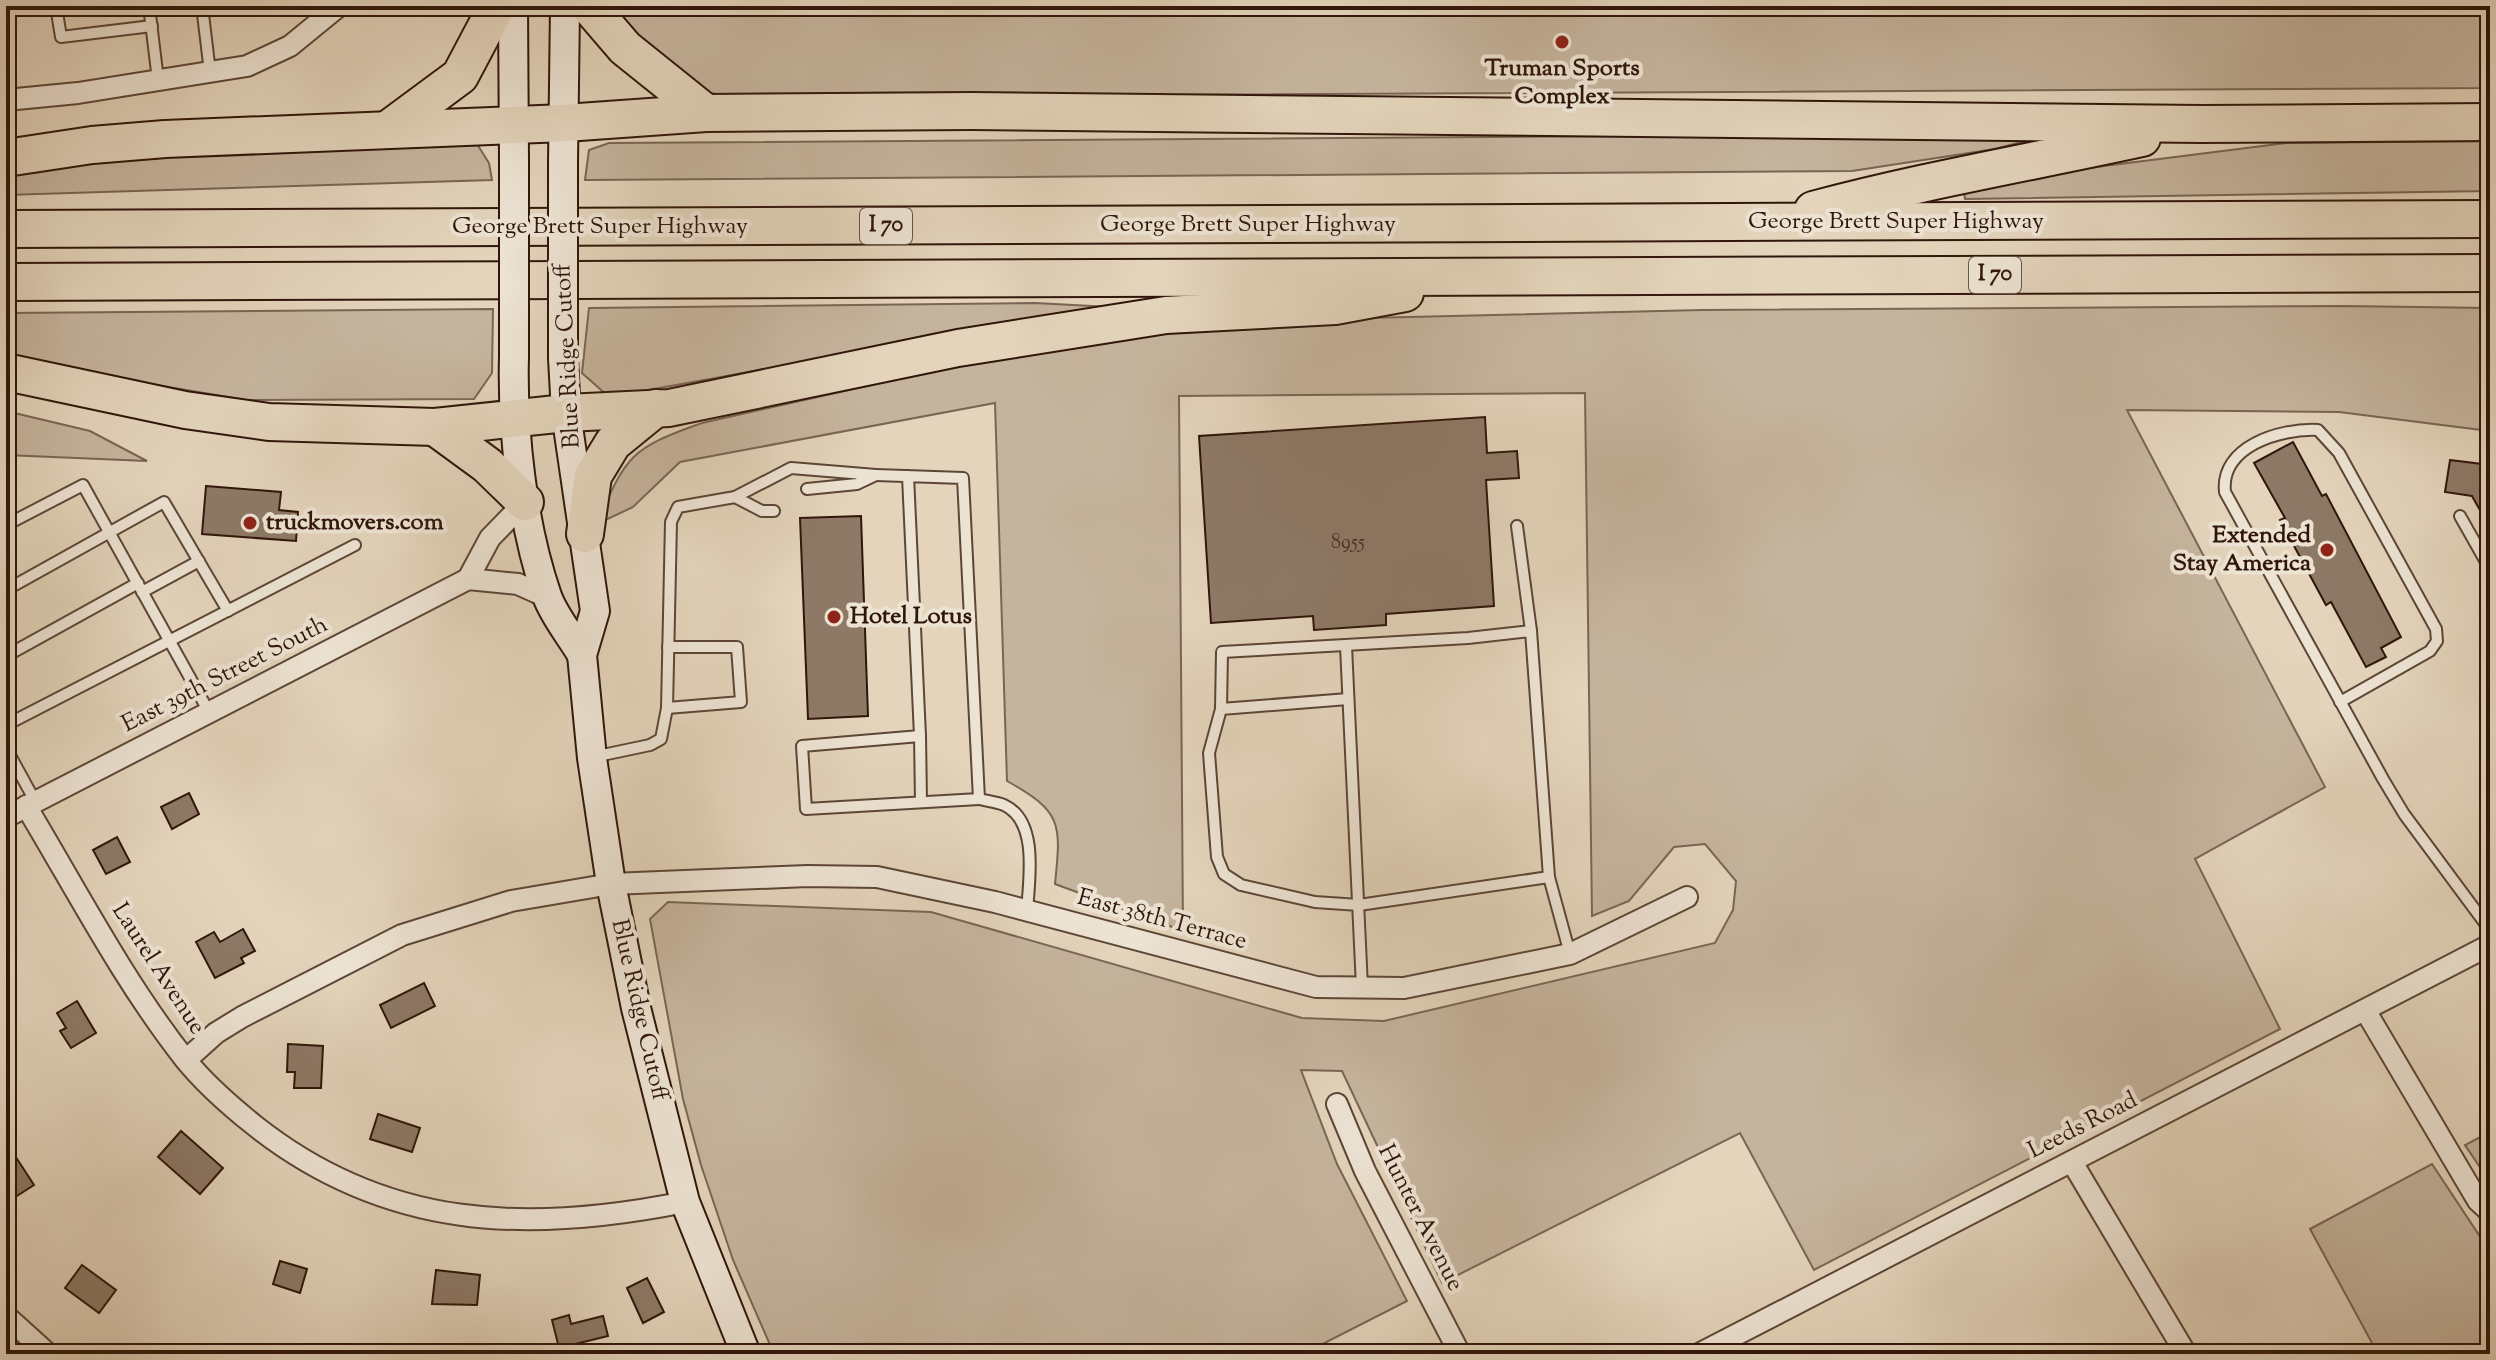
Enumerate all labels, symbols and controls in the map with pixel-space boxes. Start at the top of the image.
marker: Truman Sports Complex [1553,33,1571,51]
place label: Truman Sports Complex [1484,52,1640,114]
street label: George Brett Super Highway [1748,205,2044,239]
road number: I 70 [860,208,912,244]
street label: George Brett Super Highway [1100,208,1396,242]
street label: George Brett Super Highway [452,210,748,244]
road number: I 70 [1969,257,2021,293]
street label: Blue Ridge Cutoff [546,261,590,449]
place label: truckmovers.com [266,506,444,540]
marker: truckmovers.com [241,514,259,532]
place label: Extended Stay America [2173,519,2312,581]
house number: 8955 [1331,529,1365,558]
marker: Extended Stay America [2318,541,2336,559]
place label: Hotel Lotus [850,600,972,634]
street label: East 39th Street South [116,608,334,742]
marker: Hotel Lotus [825,608,843,626]
street label: East 38th Terrace [1074,881,1250,959]
street label: Laurel Avenue [103,896,213,1042]
street label: Blue Ridge Cutoff [602,916,677,1106]
street label: Leeds Road [2022,1084,2144,1168]
street label: Hunter Avenue [1368,1139,1472,1297]

